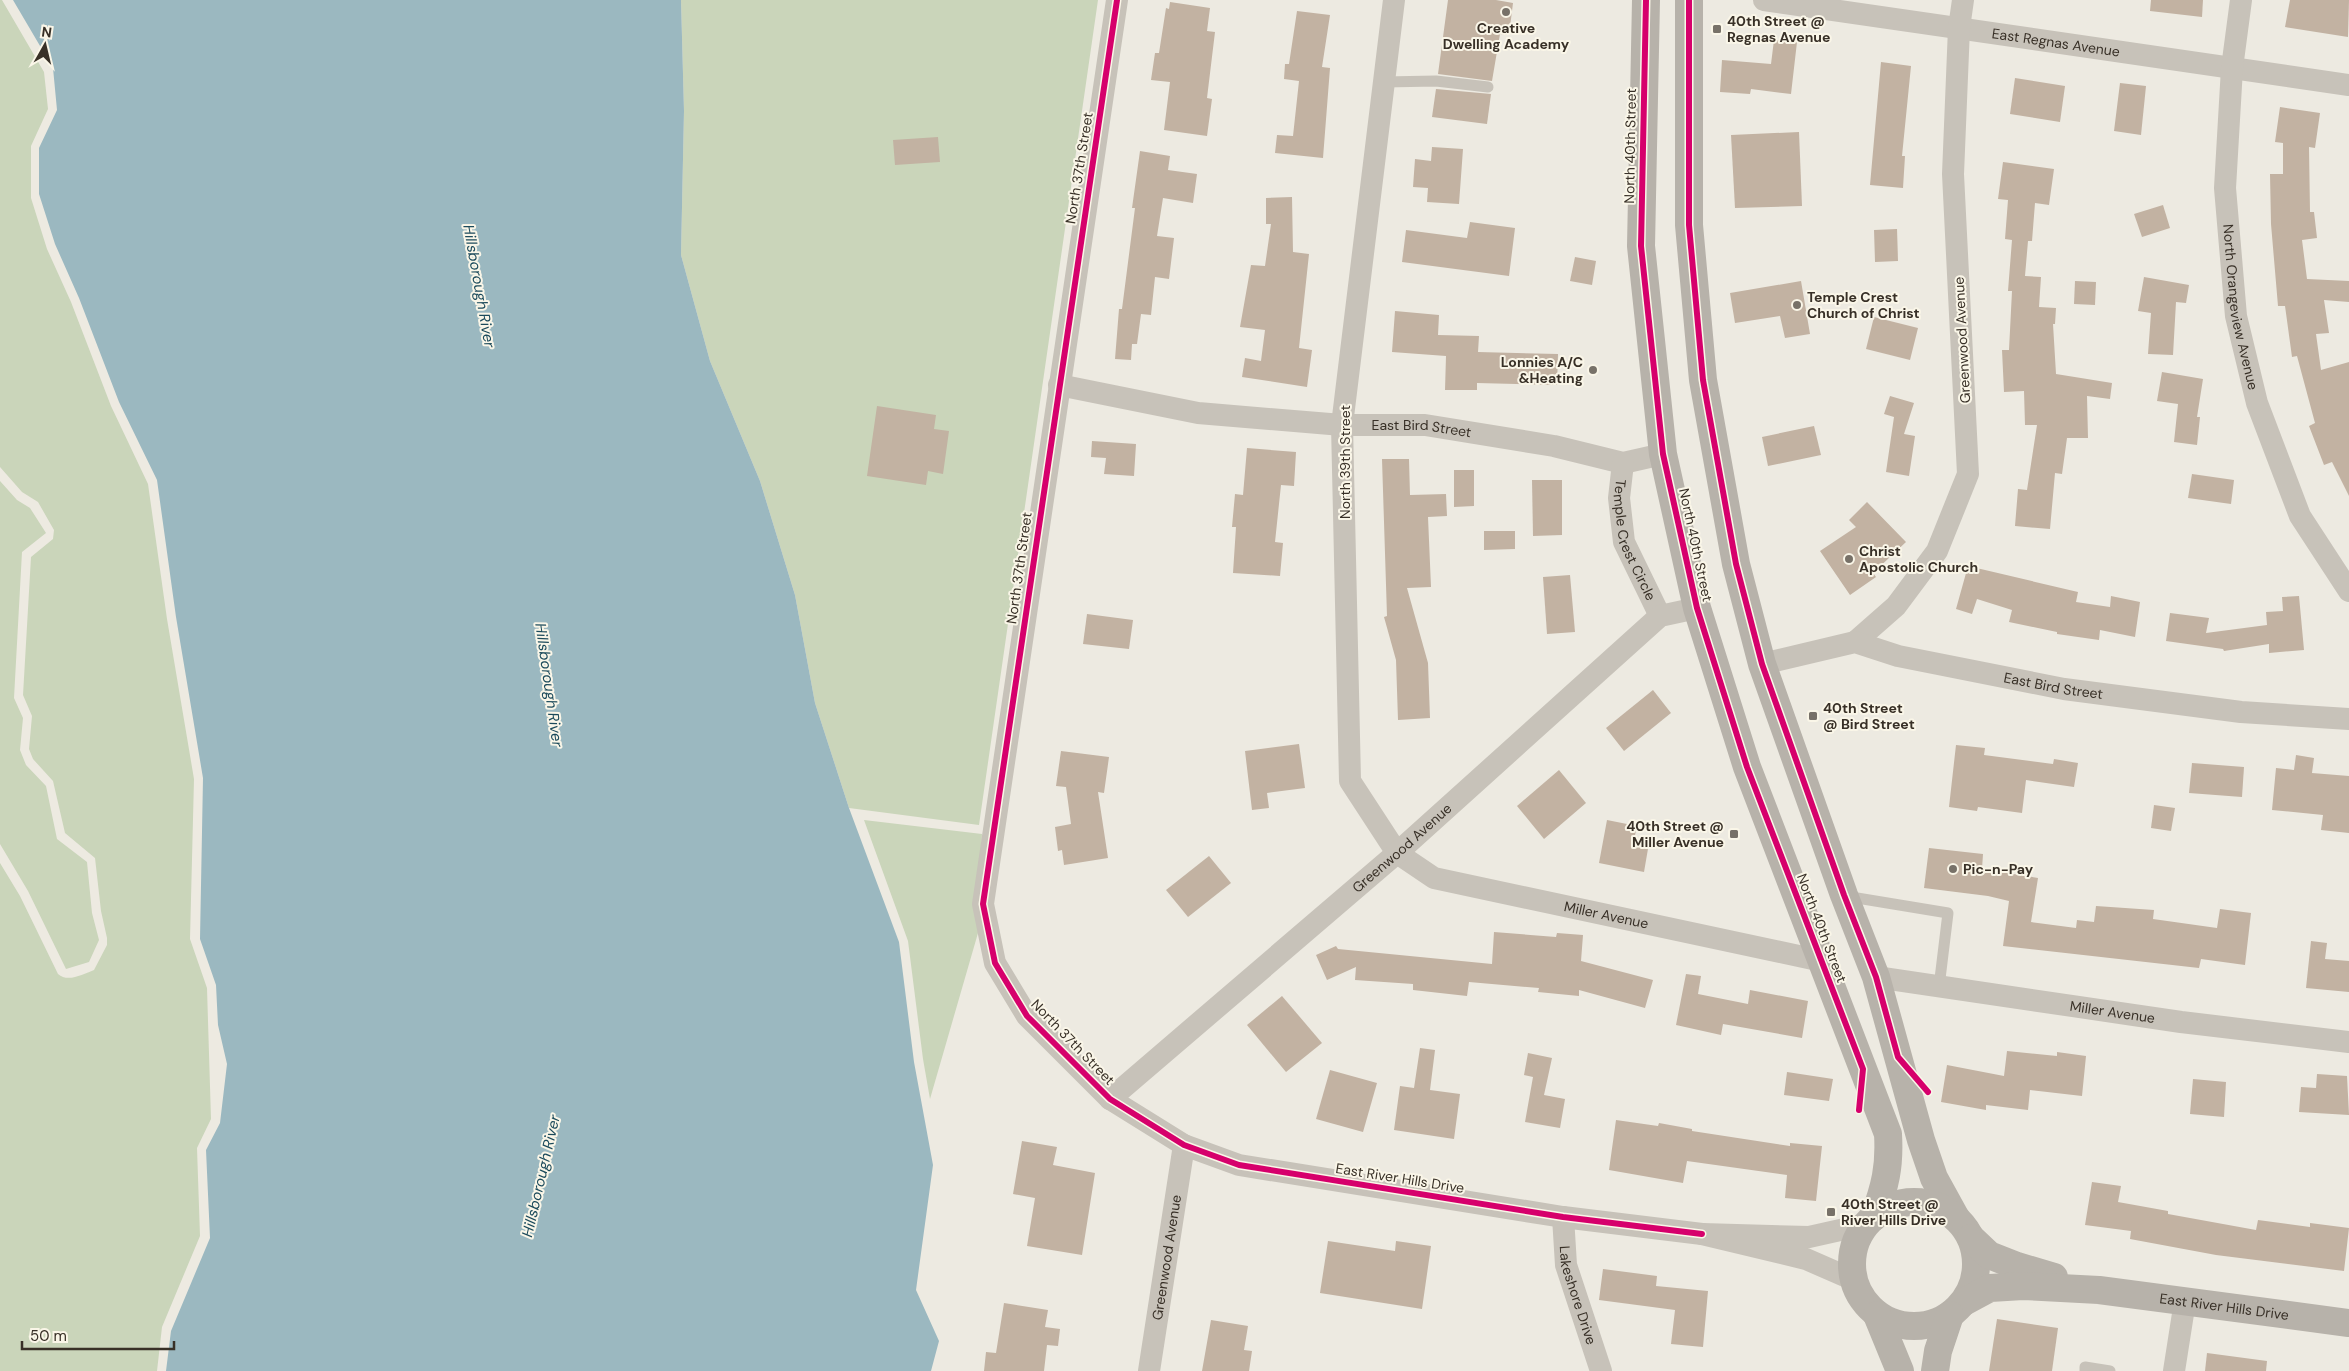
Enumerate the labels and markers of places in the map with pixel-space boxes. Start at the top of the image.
marker: Creative Dwelling Academy [1500,6,1512,18]
place label: 40th Street @ Regnas Avenue [1727,12,1830,46]
place label: Creative Dwelling Academy [1443,19,1570,53]
marker: 40th Street @ Regnas Avenue [1711,23,1723,35]
place label: Temple Crest Church of Christ [1807,288,1920,322]
marker: Temple Crest Church of Christ [1791,299,1803,311]
place label: Lonnies A/C &Heating [1501,353,1583,387]
marker: Lonnies A/C &Heating [1587,364,1599,376]
place label: Christ Apostolic Church [1859,542,1978,576]
marker: Christ Apostolic Church [1843,553,1855,565]
place label: 40th Street @ Bird Street [1823,699,1915,733]
marker: 40th Street @ Bird Street [1807,710,1819,722]
place label: 40th Street @ Miller Avenue [1626,817,1724,851]
marker: 40th Street @ Miller Avenue [1728,828,1740,840]
place label: Pic-n-Pay [1963,860,2034,878]
marker: Pic-n-Pay [1947,863,1959,875]
place label: 40th Street @ River Hills Drive [1841,1195,1946,1229]
marker: 40th Street @ River Hills Drive [1825,1206,1837,1218]

